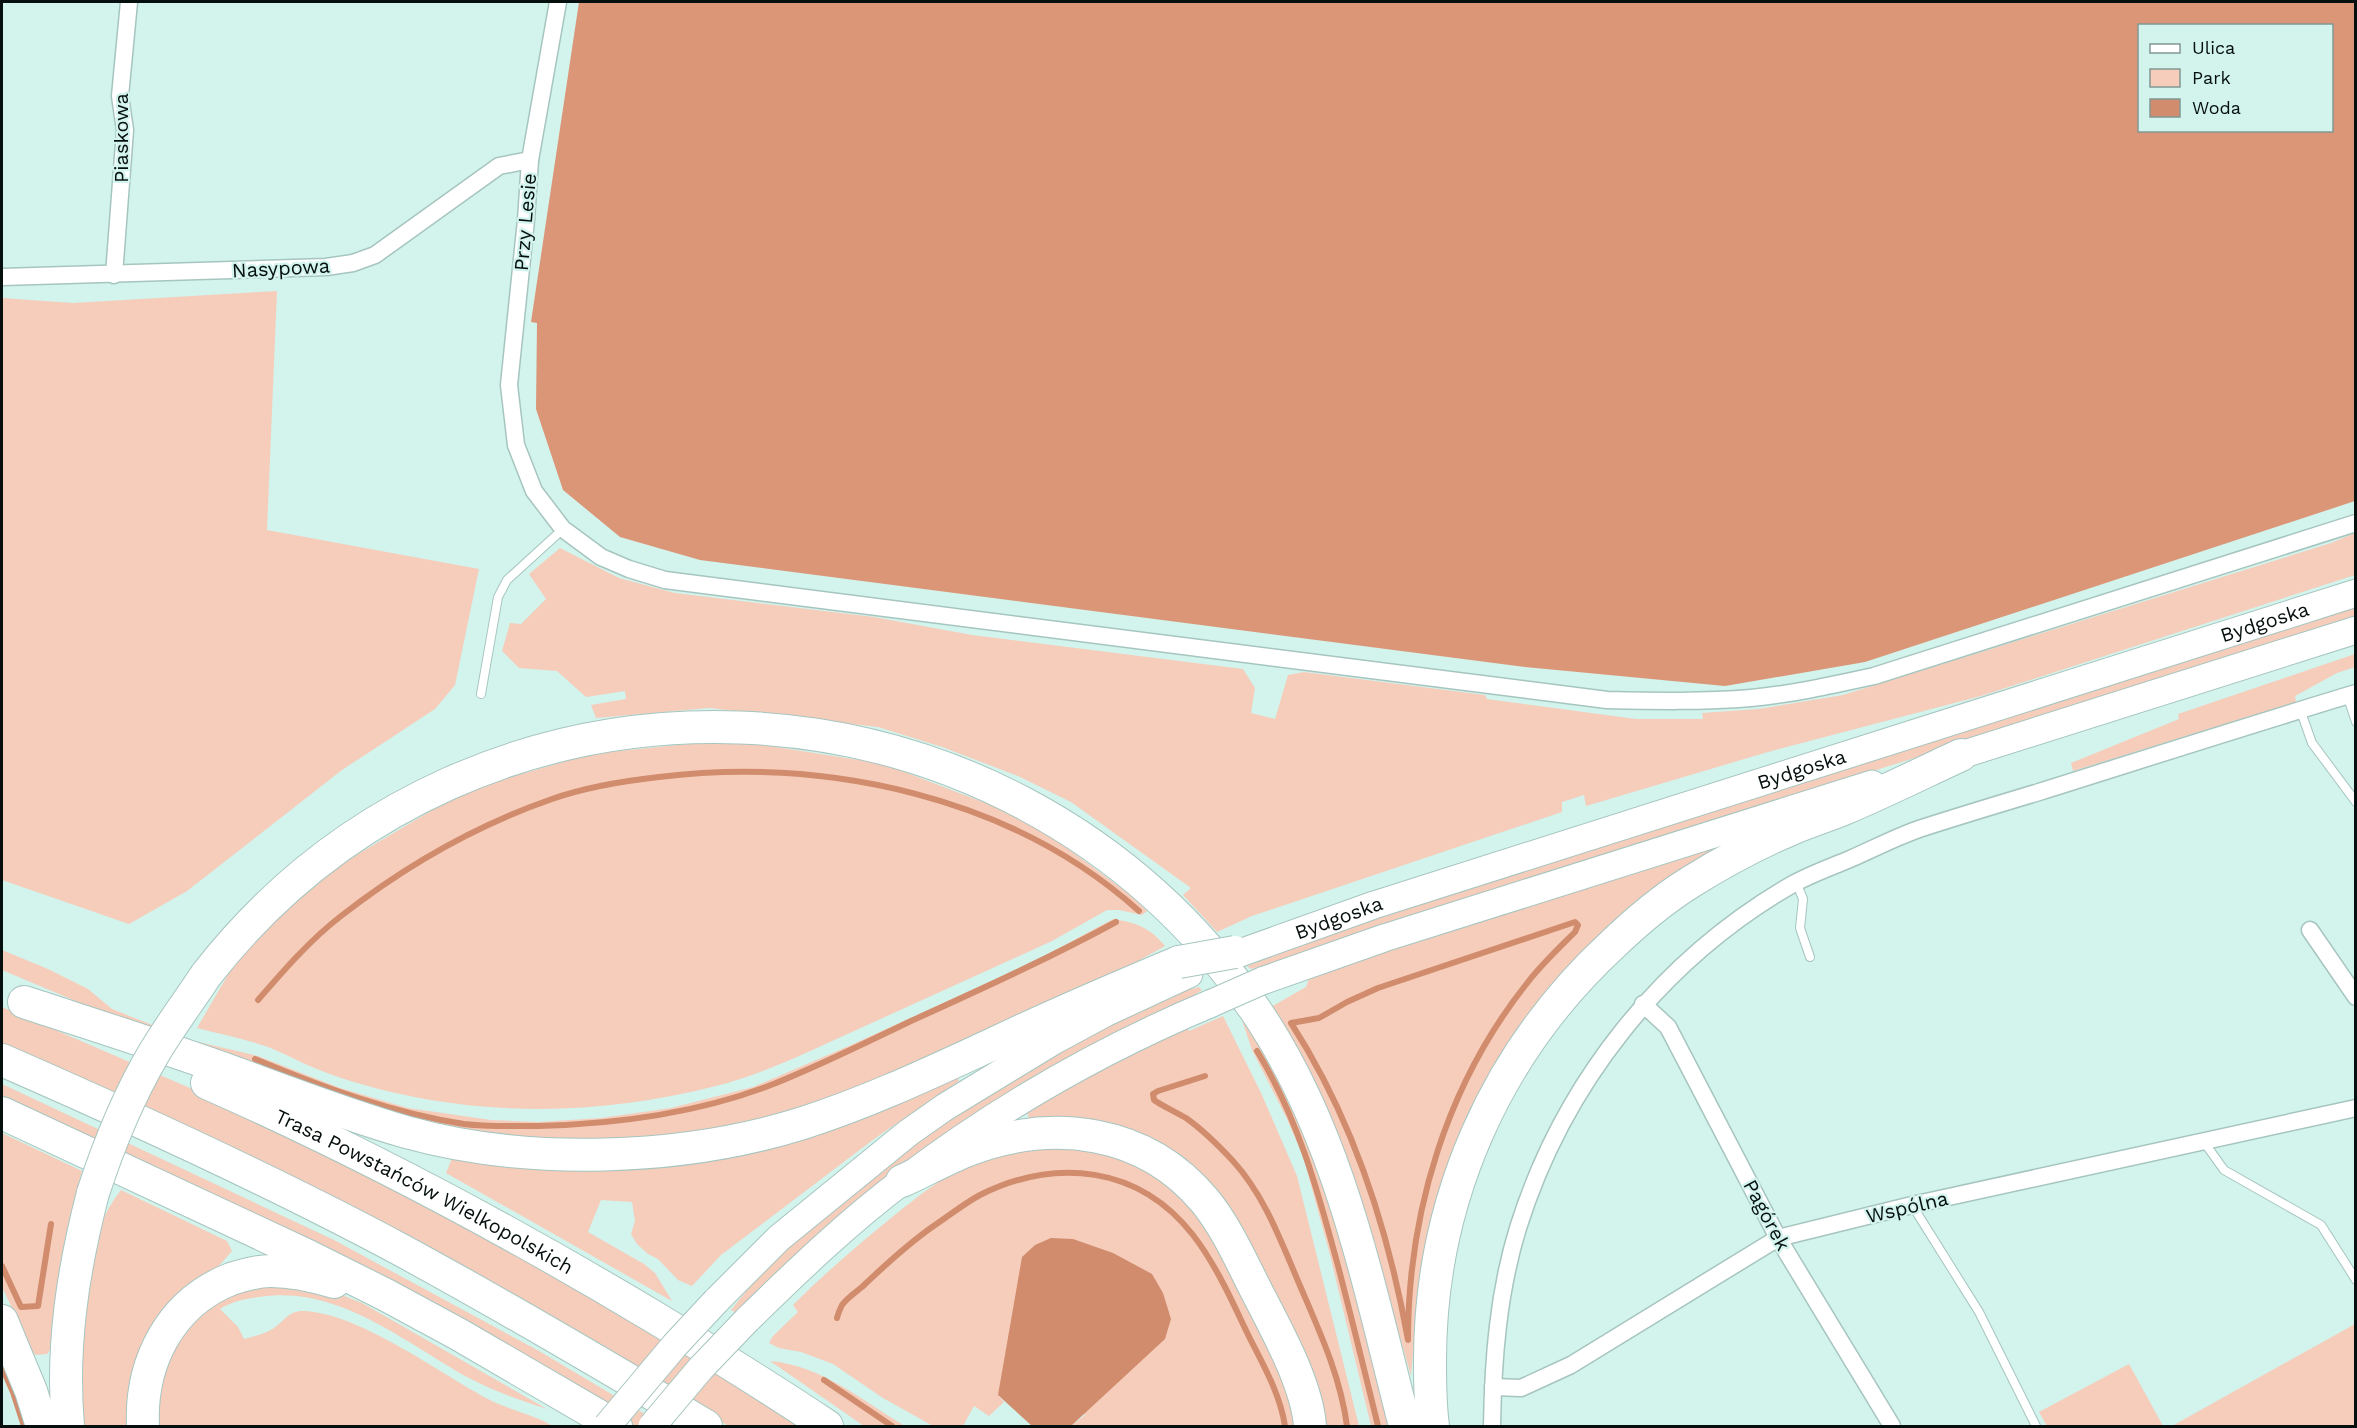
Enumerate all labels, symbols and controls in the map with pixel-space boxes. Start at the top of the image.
legend [2138,24,2333,132]
text: Ulica [2192,37,2235,58]
text: Park [2192,67,2231,88]
street label: Piaskowa [109,93,133,183]
text: Woda [2192,97,2241,118]
street label: Przy Lesie [509,172,541,272]
street label: Nasypowa [231,253,331,283]
street label: Bydgoska [2217,597,2312,647]
street label: Bydgoska [1754,744,1849,794]
street label: Bydgoska [1292,891,1386,944]
street label: Trasa Powstańców Wielkopolskich [271,1104,578,1279]
street label: Pagórek [1738,1175,1796,1255]
street label: Wspólna [1864,1186,1950,1228]

